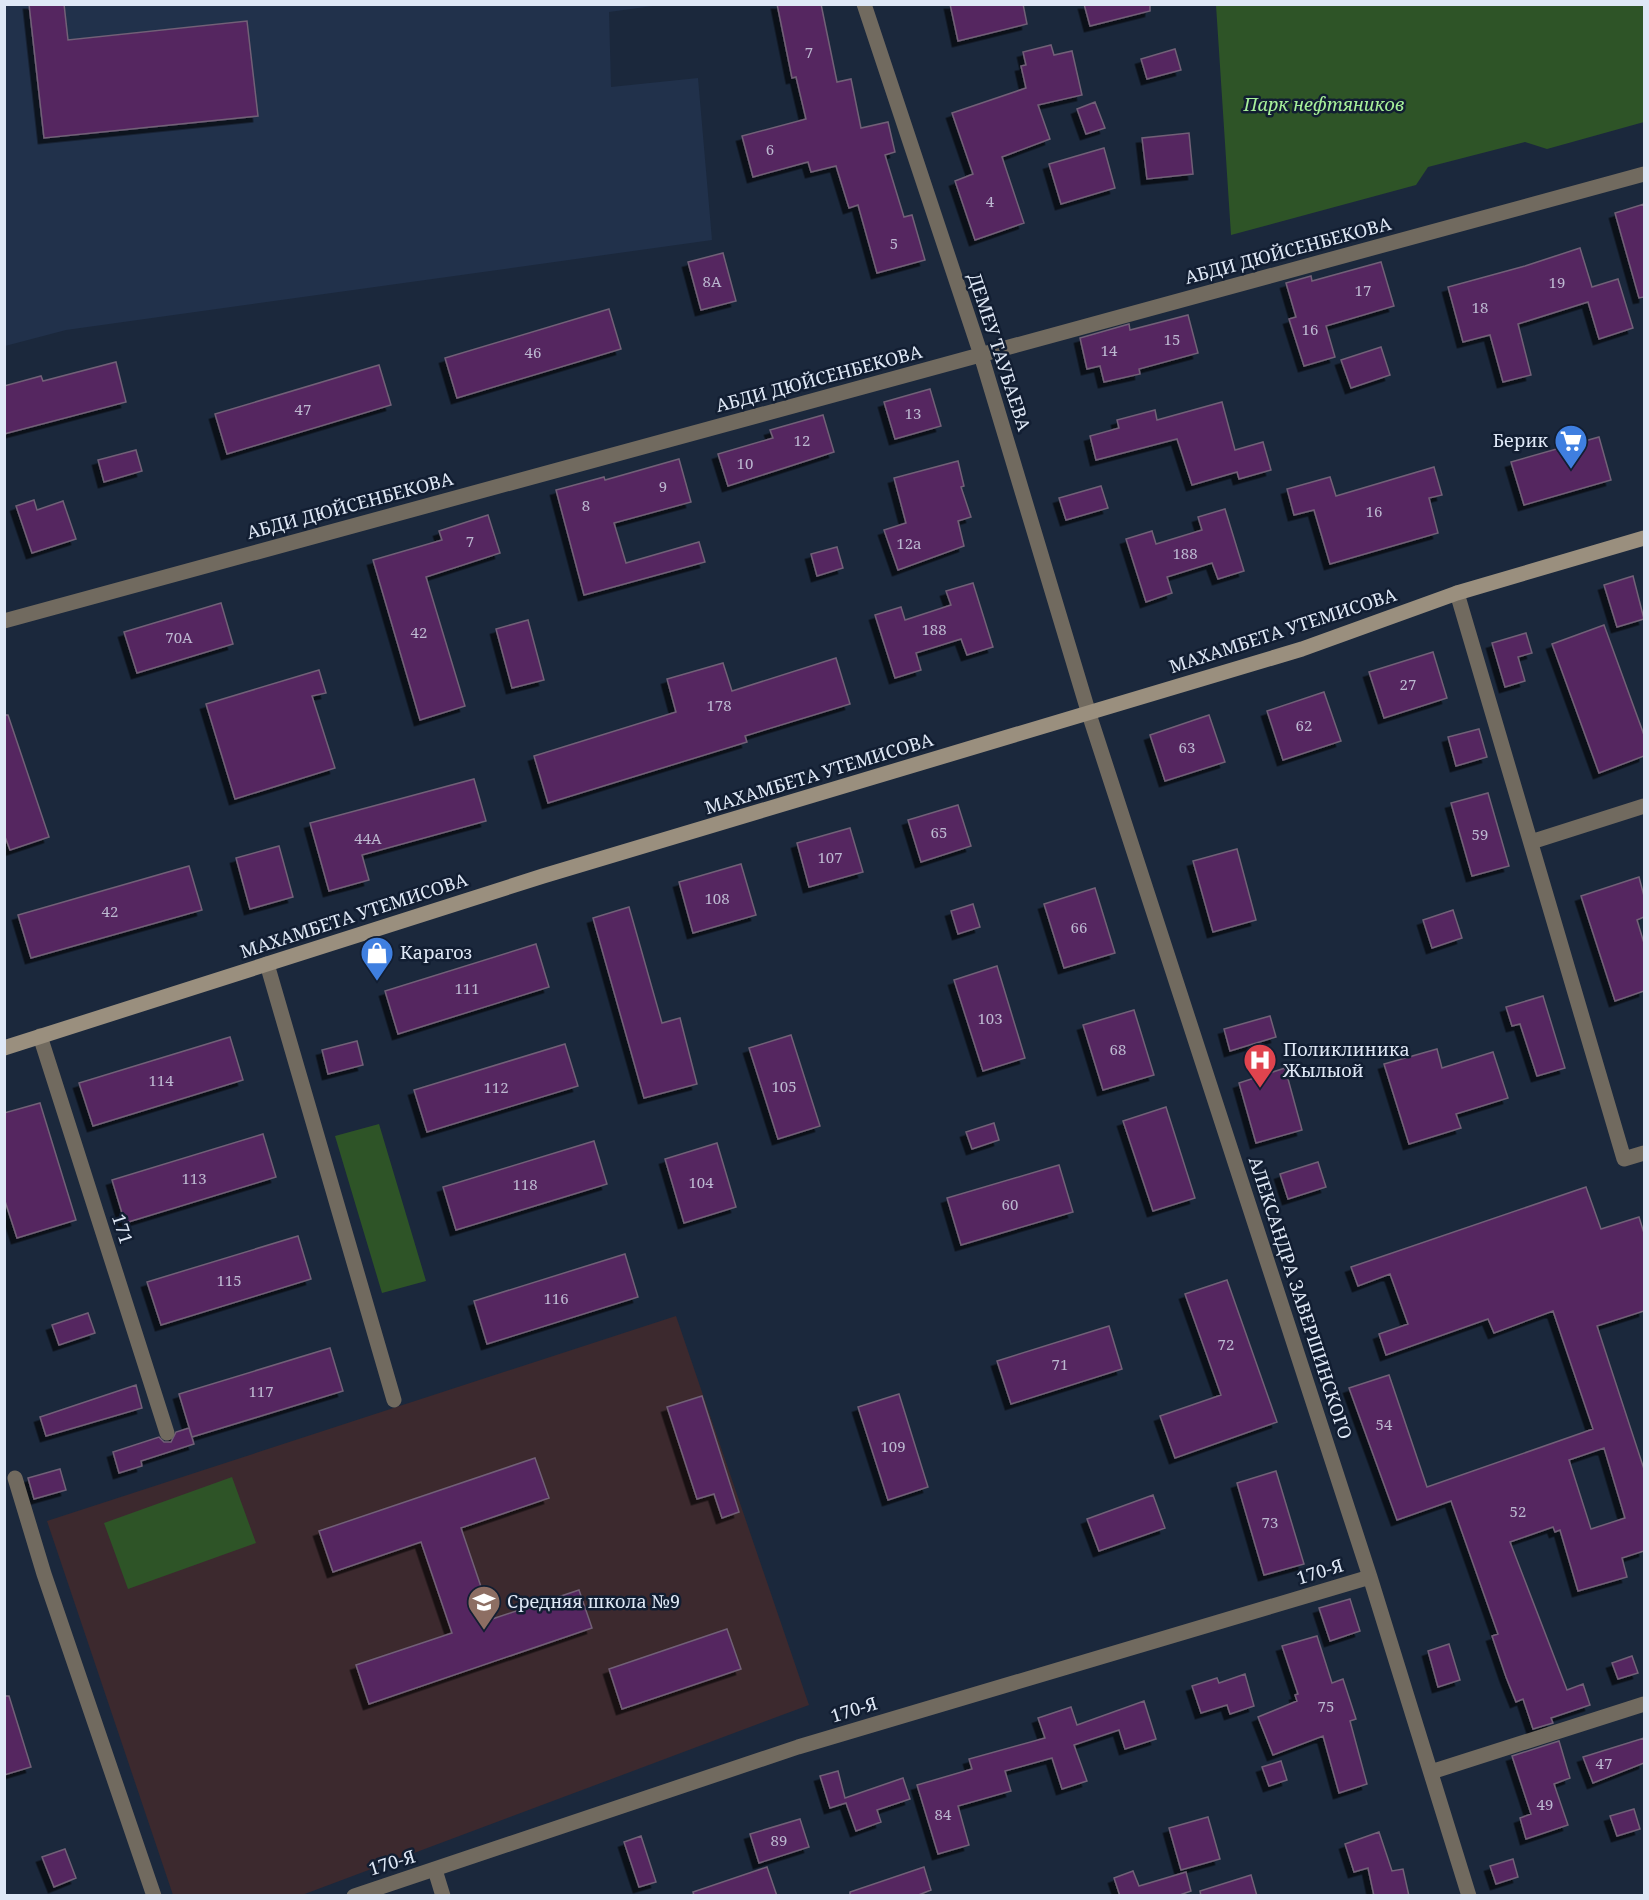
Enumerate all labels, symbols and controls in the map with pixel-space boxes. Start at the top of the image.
house number: 7 [805,42,813,62]
park label: Парк нефтяников [1243,92,1404,116]
house number: 6 [766,139,774,159]
house number: 4 [986,191,995,211]
street label: АБДИ ДЮЙСЕНБЕКОВА [1182,211,1394,289]
house number: 5 [890,233,898,253]
street label: ДЕМЕУ ТАУБАЕВА [963,270,1037,434]
house number: 8А [703,271,722,291]
house number: 19 [1549,272,1565,292]
house number: 17 [1355,280,1371,300]
house number: 18 [1472,297,1488,317]
house number: 16 [1302,319,1318,339]
house number: 15 [1164,329,1180,349]
street label: АБДИ ДЮЙСЕНБЕКОВА [713,339,925,417]
house number: 14 [1101,340,1118,360]
house number: 46 [525,342,541,362]
house number: 47 [295,399,311,419]
house number: 13 [905,403,921,423]
supermarket icon: Берик [1553,423,1589,470]
place label: Берик [1493,428,1548,452]
house number: 12 [794,430,810,450]
house number: 10 [737,453,753,473]
street label: АБДИ ДЮЙСЕНБЕКОВА [244,466,456,544]
house number: 9 [659,476,667,496]
house number: 8 [582,495,590,515]
house number: 16 [1366,501,1382,521]
house number: 7 [466,531,474,551]
house number: 12а [896,533,922,553]
house number: 188 [1172,543,1198,563]
street label: МАХАМБЕТА УТЕМИСОВА [1166,582,1400,678]
house number: 188 [921,619,947,639]
house number: 42 [411,622,427,642]
house number: 70А [165,627,193,647]
house number: 27 [1400,674,1416,694]
house number: 178 [706,695,732,715]
house number: 62 [1296,715,1312,735]
street label: МАХАМБЕТА УТЕМИСОВА [702,727,936,819]
house number: 63 [1179,737,1195,757]
house number: 65 [931,822,947,842]
house number: 59 [1472,824,1488,844]
house number: 44А [354,828,382,848]
house number: 107 [817,847,843,867]
street label: МАХАМБЕТА УТЕМИСОВА [237,867,471,963]
house number: 108 [704,888,730,908]
house number: 42 [102,901,118,921]
house number: 66 [1071,917,1087,937]
shop icon: Карагоз [359,935,395,982]
place label: Карагоз [400,940,472,964]
house number: 111 [454,978,480,998]
house number: 103 [977,1008,1003,1028]
place label: Поликлиника Жылыой [1282,1037,1410,1082]
house number: 68 [1110,1039,1126,1059]
hospital icon: Поликлиника Жылыой [1242,1042,1278,1089]
house number: 114 [148,1070,174,1090]
house number: 105 [771,1076,797,1096]
house number: 112 [483,1077,509,1097]
street label: АЛЕКСАНДРА ЗАВЕРШИНСКОГО [1244,1153,1358,1442]
house number: 113 [181,1168,207,1188]
house number: 104 [688,1172,714,1192]
house number: 118 [512,1174,538,1194]
house number: 60 [1002,1194,1018,1214]
street label: 171 [107,1211,139,1247]
house number: 115 [216,1270,242,1290]
house number: 116 [543,1288,569,1308]
house number: 72 [1218,1334,1234,1354]
house number: 71 [1052,1354,1068,1374]
house number: 117 [248,1381,274,1401]
house number: 54 [1376,1414,1393,1434]
house number: 109 [880,1436,906,1456]
house number: 52 [1510,1501,1526,1521]
house number: 73 [1262,1512,1278,1532]
street label: 170-Я [1293,1553,1346,1589]
school or university icon: Средняя школа №9 [466,1584,502,1631]
place label: Средняя школа №9 [507,1589,680,1613]
street label: 170-Я [827,1691,880,1727]
house number: 75 [1318,1696,1334,1716]
house number: 47 [1596,1753,1612,1773]
house number: 49 [1537,1794,1553,1814]
house number: 84 [935,1804,952,1824]
house number: 89 [771,1830,787,1850]
street label: 170-Я [365,1844,418,1880]

